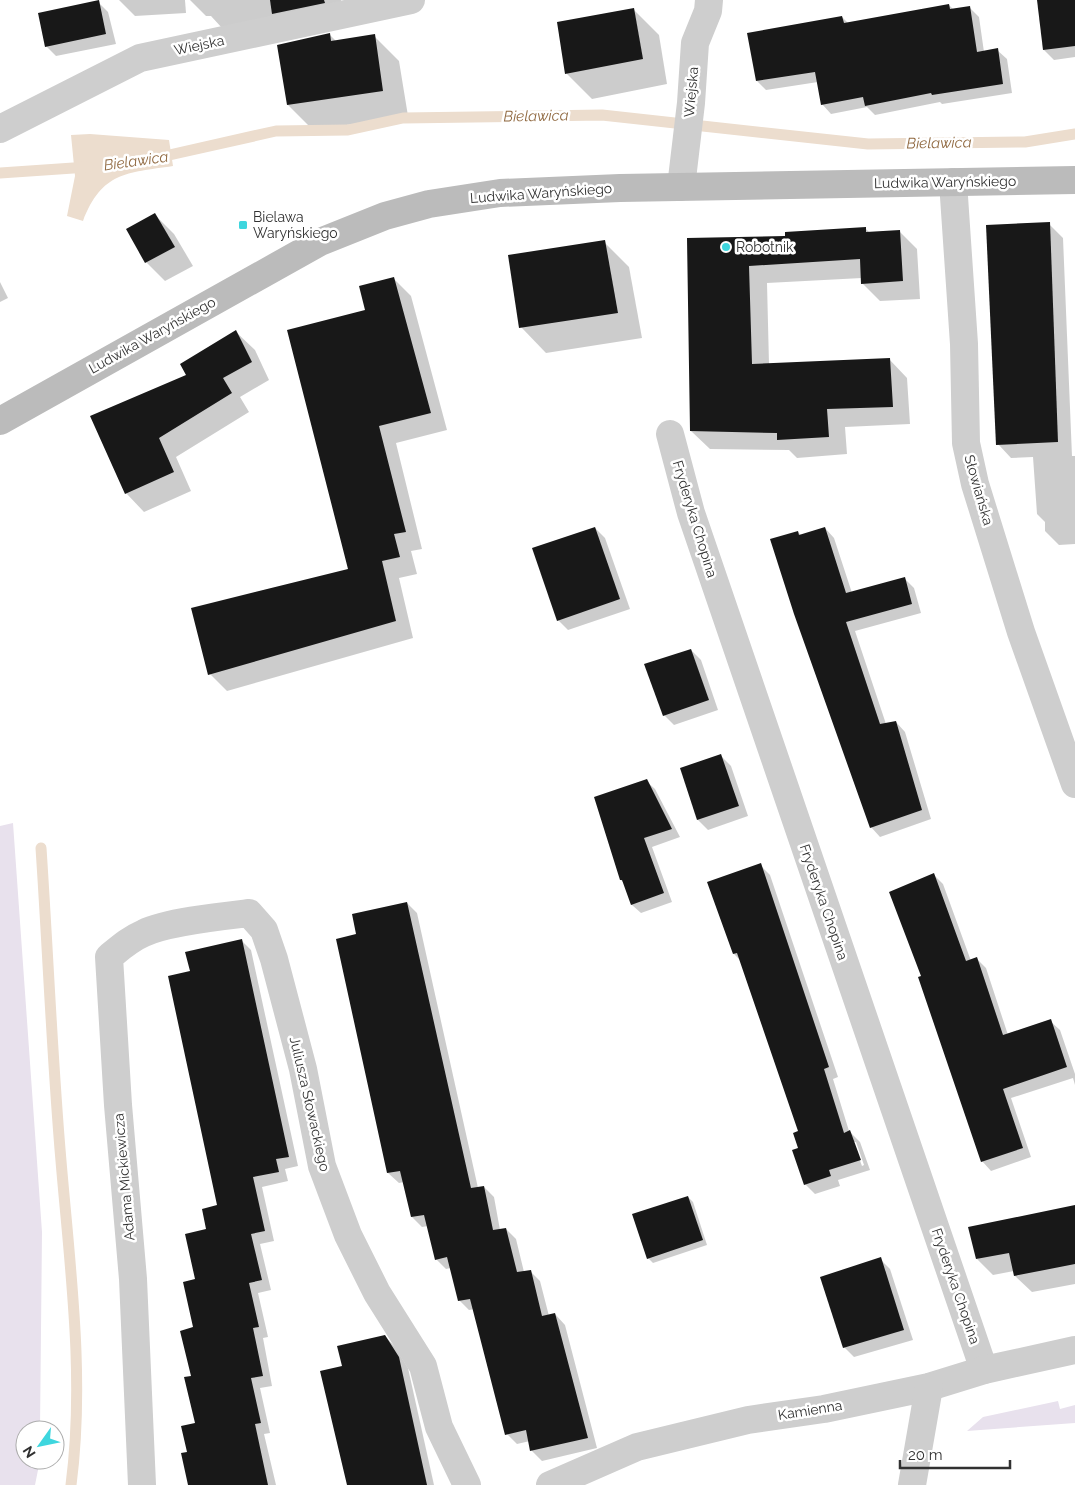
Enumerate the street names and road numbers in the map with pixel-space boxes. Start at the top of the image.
street label: Wiejska [172,32,226,58]
street label: Wiejska [681,66,701,118]
street label: Ludwika Waryńskiego [874,173,1016,191]
street label: Ludwika Waryńskiego [469,180,613,206]
street label: Ludwika Waryńskiego [86,293,218,377]
street label: Słowiańska [961,453,997,527]
street label: Fryderyka Chopina [670,459,720,579]
street label: Fryderyka Chopina [797,842,851,962]
street label: Juliusza Słowackiego [287,1035,333,1173]
street label: Adama Mickiewicza [110,1113,138,1241]
street label: Fryderyka Chopina [929,1226,983,1346]
street label: Kamienna [777,1397,843,1423]

